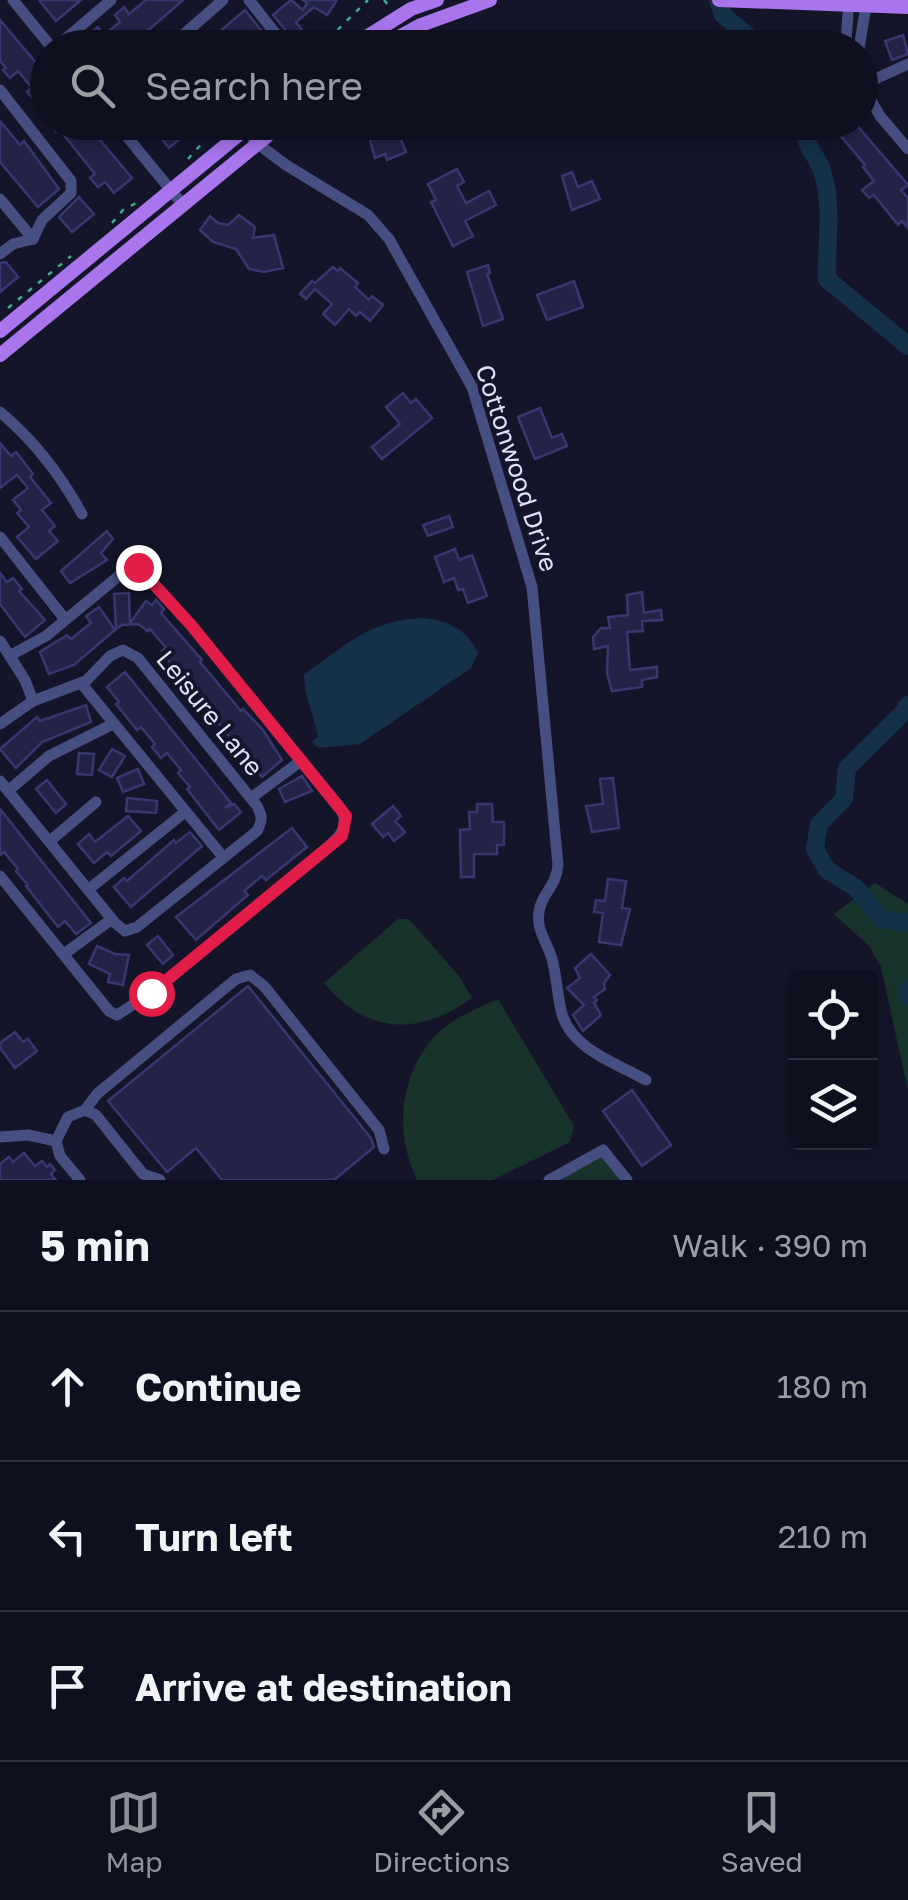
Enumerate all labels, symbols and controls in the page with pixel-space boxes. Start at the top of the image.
search box [30,30,878,140]
icon: search [65,58,120,113]
text: Search here [145,63,363,108]
street label: Cottonwood Drive [469,361,566,575]
route end [116,545,162,591]
street label: Leisure Lane [150,644,270,782]
map controls [788,970,878,1150]
button: locate [788,970,878,1060]
route start [129,971,175,1017]
button: layers [788,1060,878,1150]
text: 5 min [40,1220,150,1270]
text: Walk · 390 m [672,1226,868,1264]
icon: ahead [40,1359,95,1414]
text: Continue [135,1364,301,1409]
text: 180 m [777,1367,868,1405]
icon: left [40,1509,95,1564]
text: Turn left [135,1514,293,1559]
text: 210 m [778,1517,868,1555]
icon: arrive [40,1659,95,1714]
text: Arrive at destination [135,1664,512,1709]
tab: Map [105,1785,163,1878]
tab: Directions [373,1785,510,1878]
tab: Saved [721,1785,803,1878]

